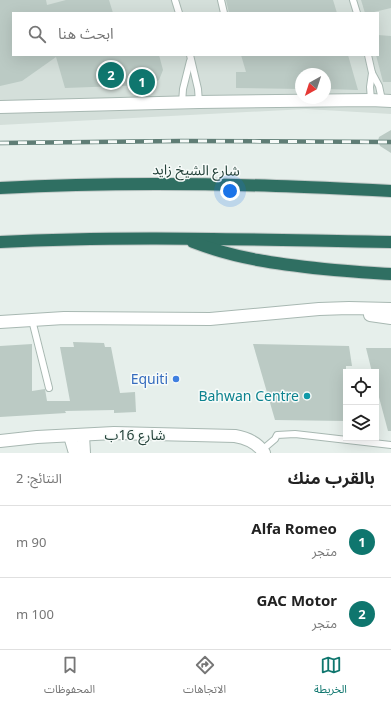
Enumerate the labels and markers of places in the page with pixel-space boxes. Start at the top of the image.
pin: 2 [98,60,124,90]
pin: 1 [129,67,155,97]
place label: Equiti [131,369,168,388]
marker: Equiti [171,374,181,384]
place label: Bahwan Centre [198,386,299,405]
marker: Bahwan Centre [302,391,312,401]

